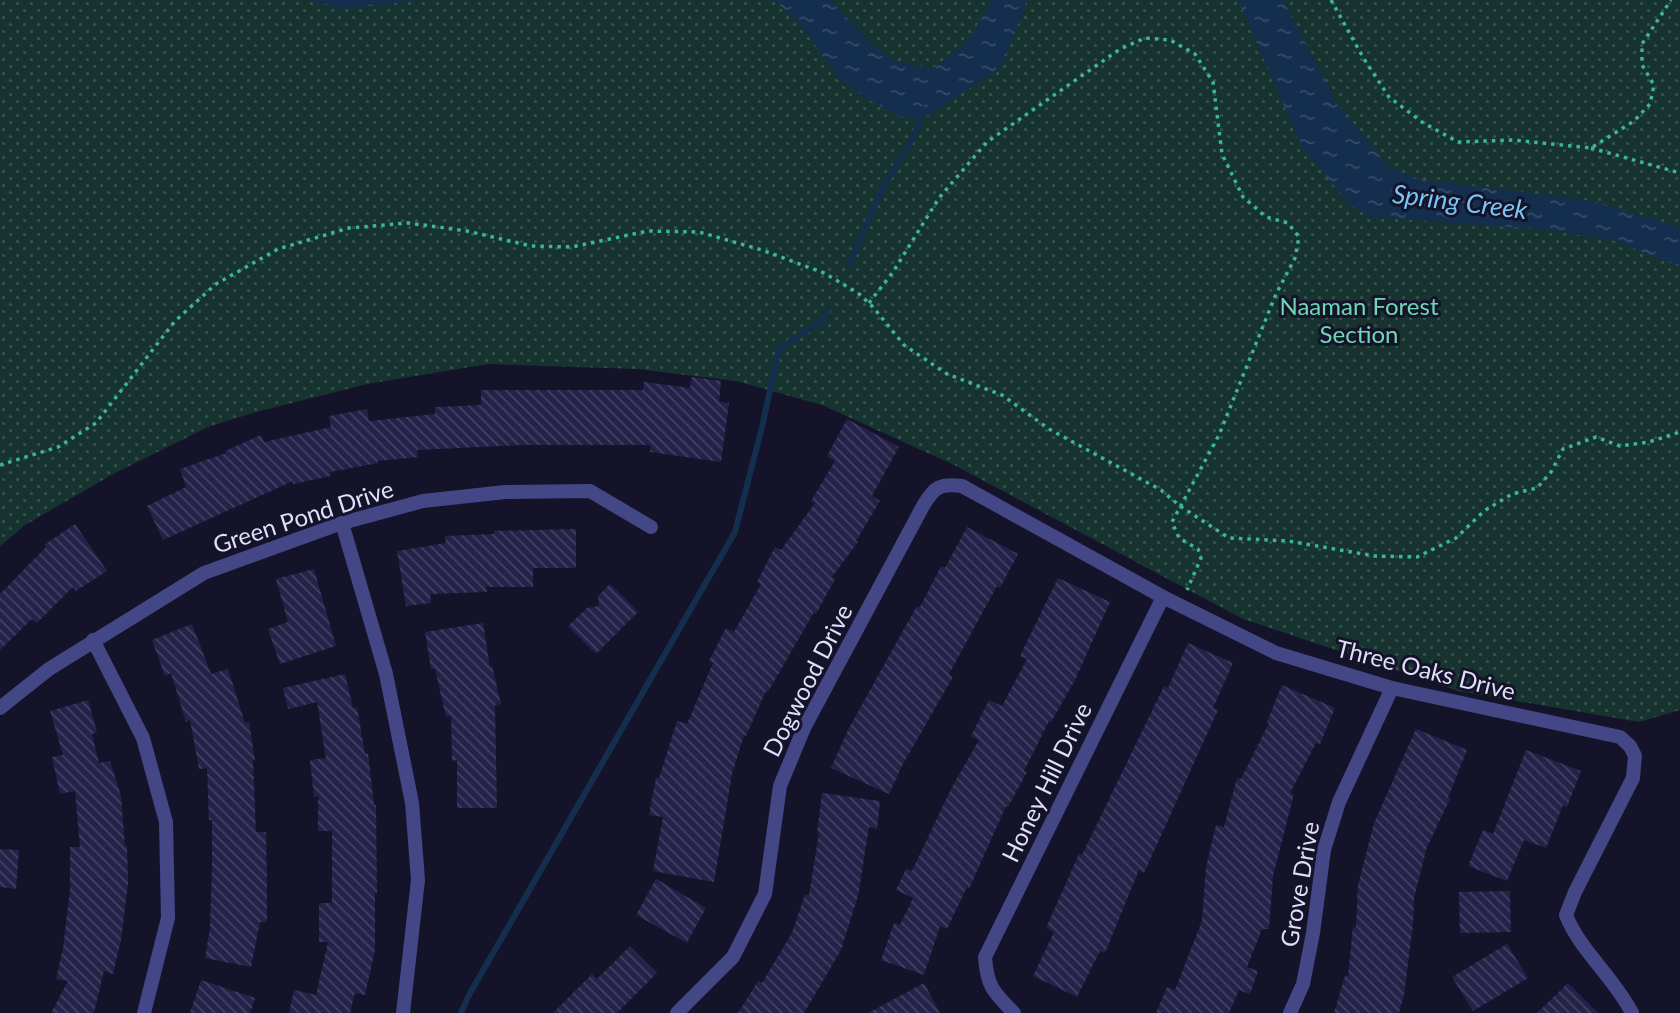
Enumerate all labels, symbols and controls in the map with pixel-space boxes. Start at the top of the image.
water label: Spring Creek [1391,177,1530,225]
park label: Naaman Forest Section [1279,291,1439,348]
street label: Green Pond Drive [209,473,397,559]
street label: Dogwood Drive [756,599,858,761]
street label: Three Oaks Drive [1333,633,1519,705]
street label: Honey Hill Drive [995,698,1097,866]
street label: Grove Drive [1274,819,1324,949]

